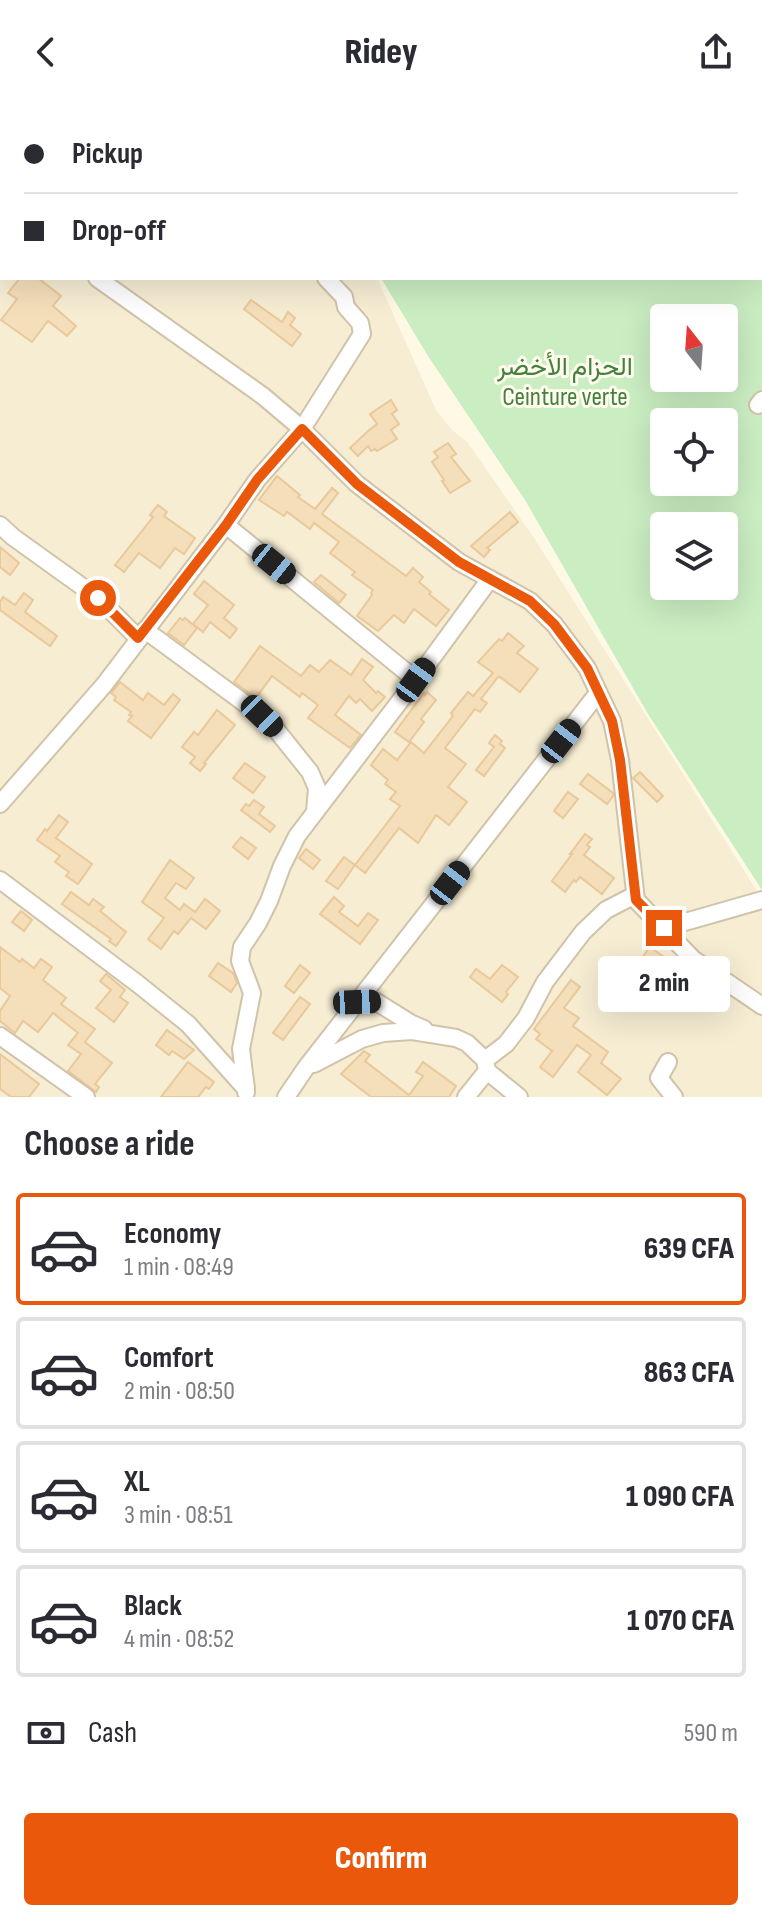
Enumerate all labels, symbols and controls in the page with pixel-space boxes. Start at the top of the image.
icon: back [24,30,68,74]
icon: share [694,30,738,74]
text: Ridey [345,31,417,74]
text: Pickup [72,136,143,172]
text: Drop-off [72,213,166,249]
north arrow [650,304,738,392]
map controls [650,304,738,600]
park label: الحزام الأخضر Ceinture verte [496,351,633,413]
button: locate [650,408,738,496]
button: layers [650,512,738,600]
car [248,540,300,588]
route start [80,580,116,616]
car [392,654,440,706]
car [236,691,288,741]
car [537,715,585,767]
car [426,857,474,909]
route end [646,910,682,946]
callout: 2 min [598,956,730,1012]
text: 2 min [639,968,689,999]
car [333,989,381,1015]
text: Choose a ride [24,1123,195,1166]
icon: car [28,1213,100,1285]
text: Economy [124,1216,221,1252]
text: 639 CFA [644,1231,734,1267]
text: 1 min · 08:49 [124,1252,234,1283]
icon: car [28,1337,100,1409]
text: Comfort [124,1340,214,1376]
text: 863 CFA [644,1355,734,1391]
text: 2 min · 08:50 [124,1376,235,1407]
icon: car [28,1461,100,1533]
text: XL [124,1464,150,1500]
text: 1 090 CFA [626,1479,734,1515]
text: 3 min · 08:51 [124,1500,233,1531]
icon: car [28,1585,100,1657]
text: Black [124,1588,182,1624]
text: 1 070 CFA [627,1603,734,1639]
text: 4 min · 08:52 [124,1624,234,1655]
icon: cash [24,1711,68,1755]
text: Cash [88,1715,137,1751]
text: 590 m [684,1718,738,1749]
button: Confirm [24,1813,738,1905]

